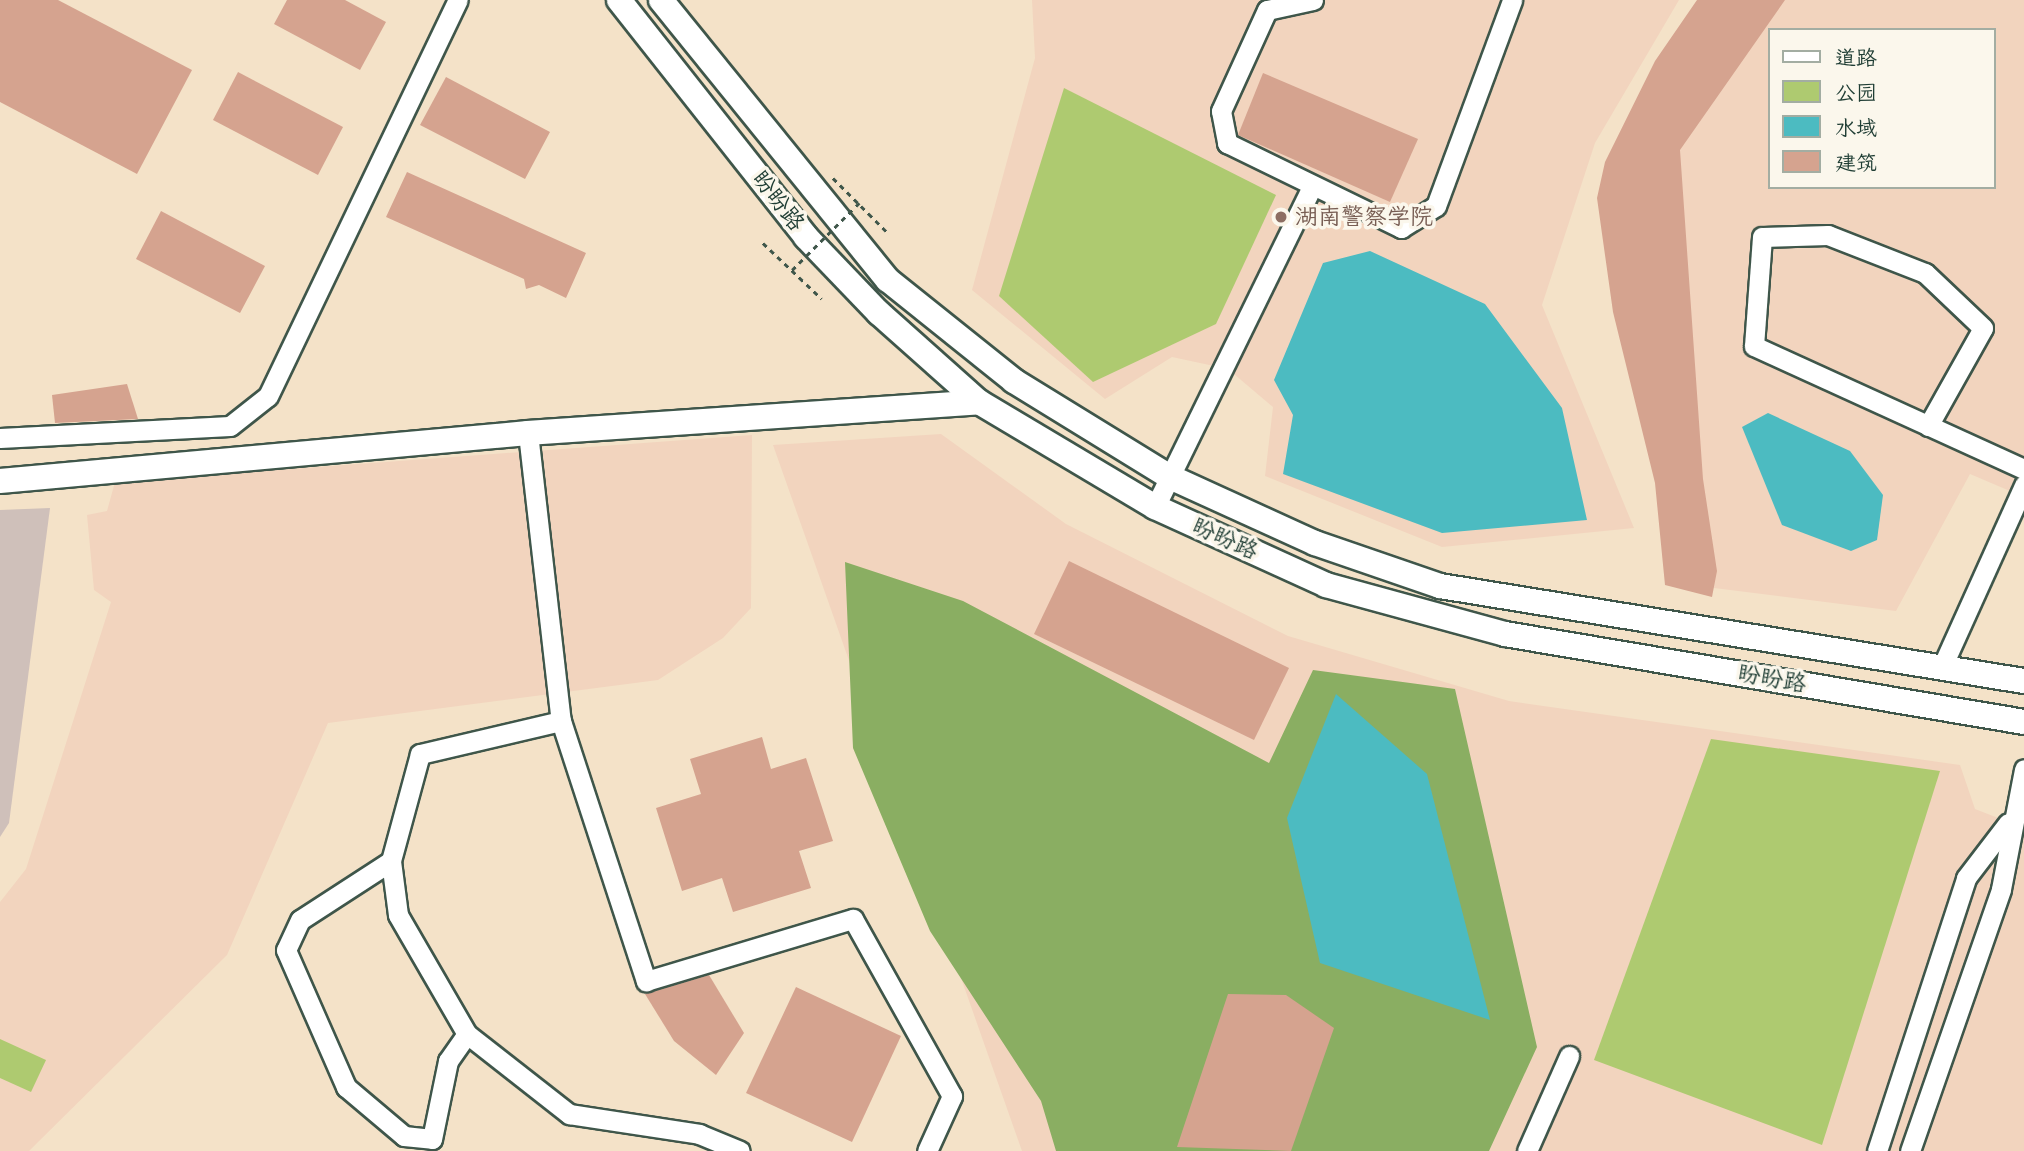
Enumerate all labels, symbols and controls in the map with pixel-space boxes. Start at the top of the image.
legend [1769,28,1996,189]
text: 道路 [1835,46,1877,70]
text: 公园 [1835,81,1877,105]
text: 水域 [1835,116,1877,140]
text: 建筑 [1835,151,1877,175]
street label: 盼盼路 [746,165,810,237]
place label: 湖南警察学院 [1295,203,1433,231]
marker: 湖南警察学院 [1273,209,1289,225]
street label: 盼盼路 [1188,512,1262,566]
street label: 盼盼路 [1736,659,1808,699]

